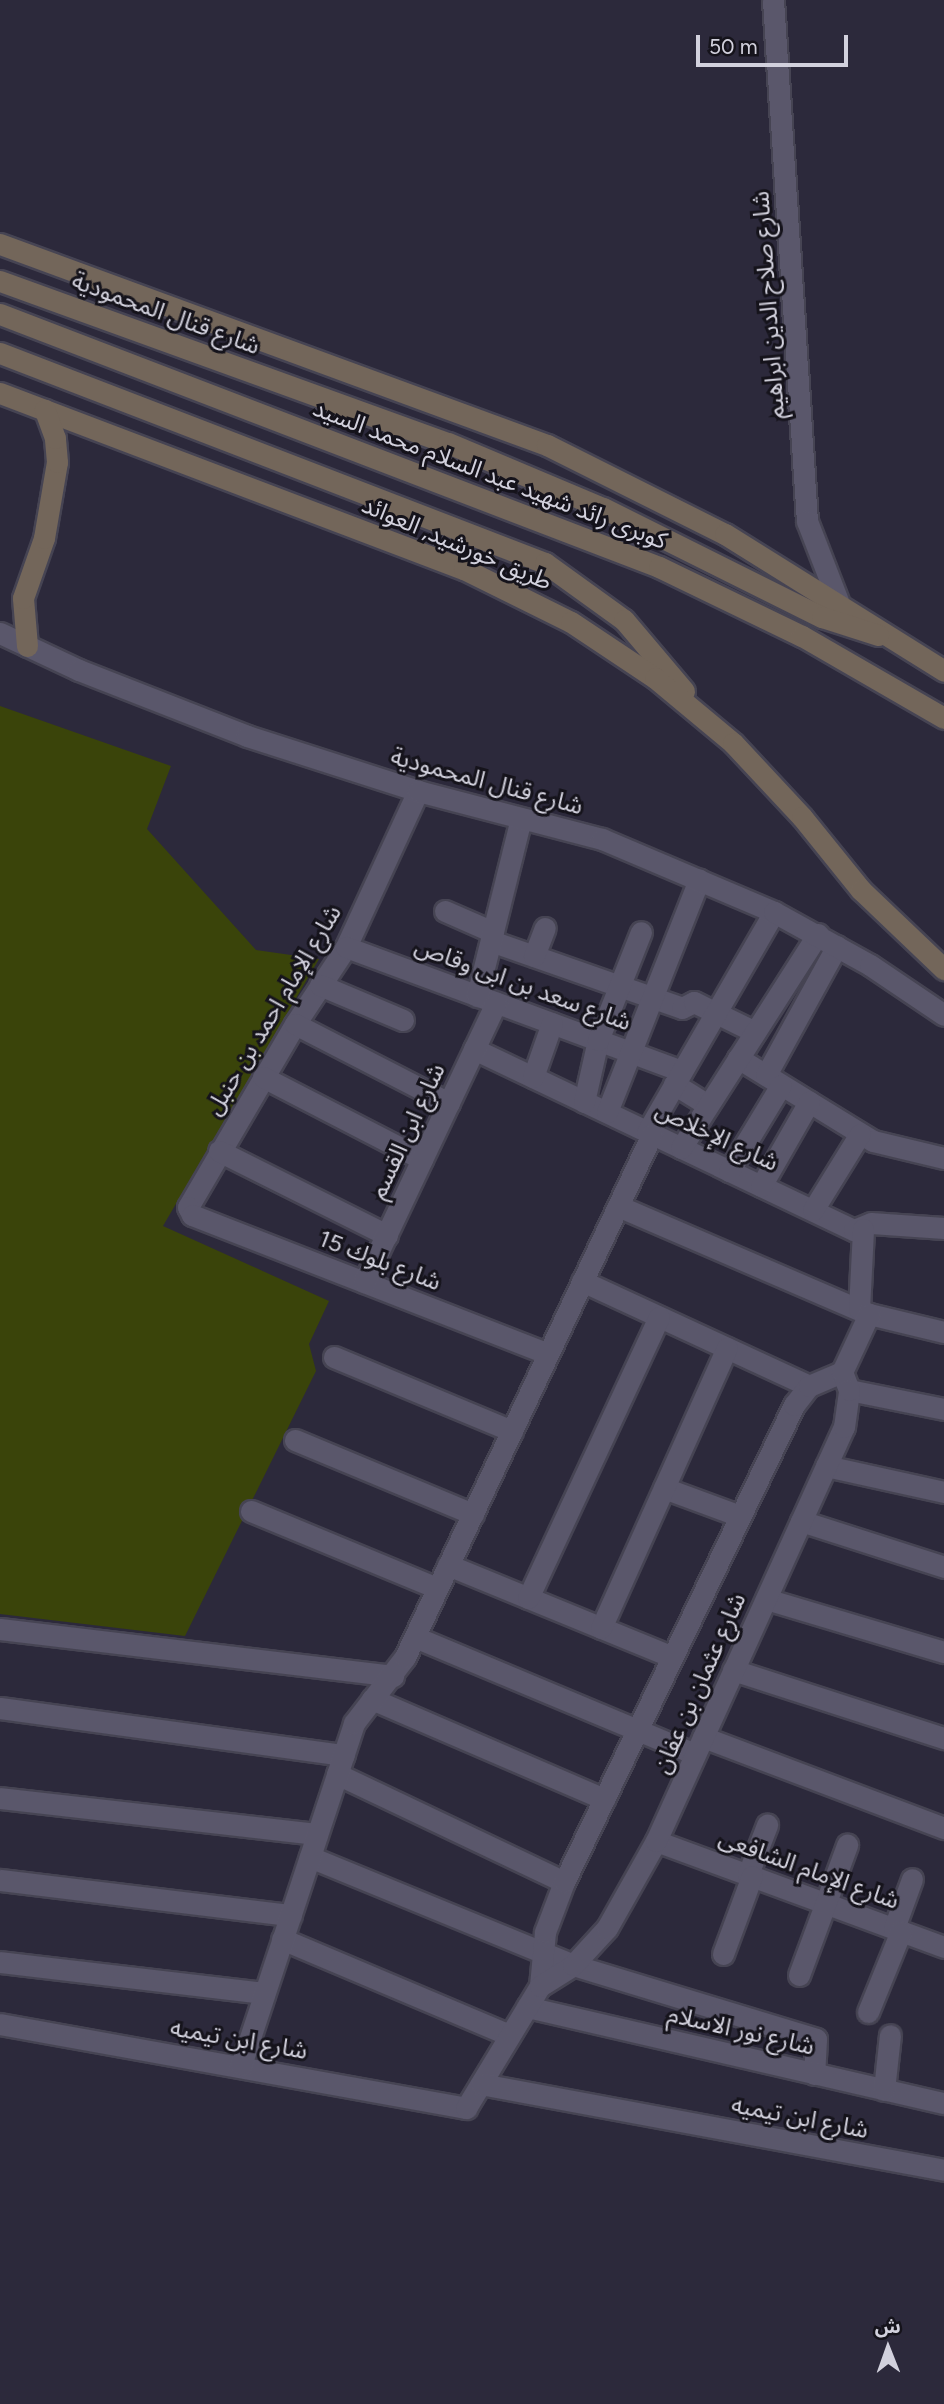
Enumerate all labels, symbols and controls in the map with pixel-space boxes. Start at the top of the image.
scale bar [699,21,851,65]
text: 50 m [709,34,758,59]
street label: شارع صلاح الدين ابراهيم [746,190,790,420]
street label: شارع قنال المحمودية [68,266,264,360]
street label: كوبرى رائد شهيد عبد السلام محمد السيد [309,393,671,555]
street label: طريق خورشيد, العوائد [358,490,556,596]
street label: شارع قنال المحمودية [388,741,586,821]
street label: شارع الإمام احمد بن حنبل [199,900,347,1120]
street label: شارع سعد بن ابى وقاص [411,931,635,1037]
street label: شارع ابن القسم [363,1059,451,1203]
street label: شارع الإخلاص [651,1095,783,1177]
street label: شارع بلوك 15 [315,1224,445,1296]
street label: شارع عثمان بن عفان [646,1588,752,1778]
street label: شارع الإمام الشافعى [715,1823,903,1915]
street label: شارع نور الاسلام [665,1999,817,2061]
street label: شارع ابن تيميه [168,2013,310,2065]
street label: شارع ابن تيميه [729,2090,871,2144]
north arrow [853,2313,923,2383]
text: ش [874,2315,901,2338]

